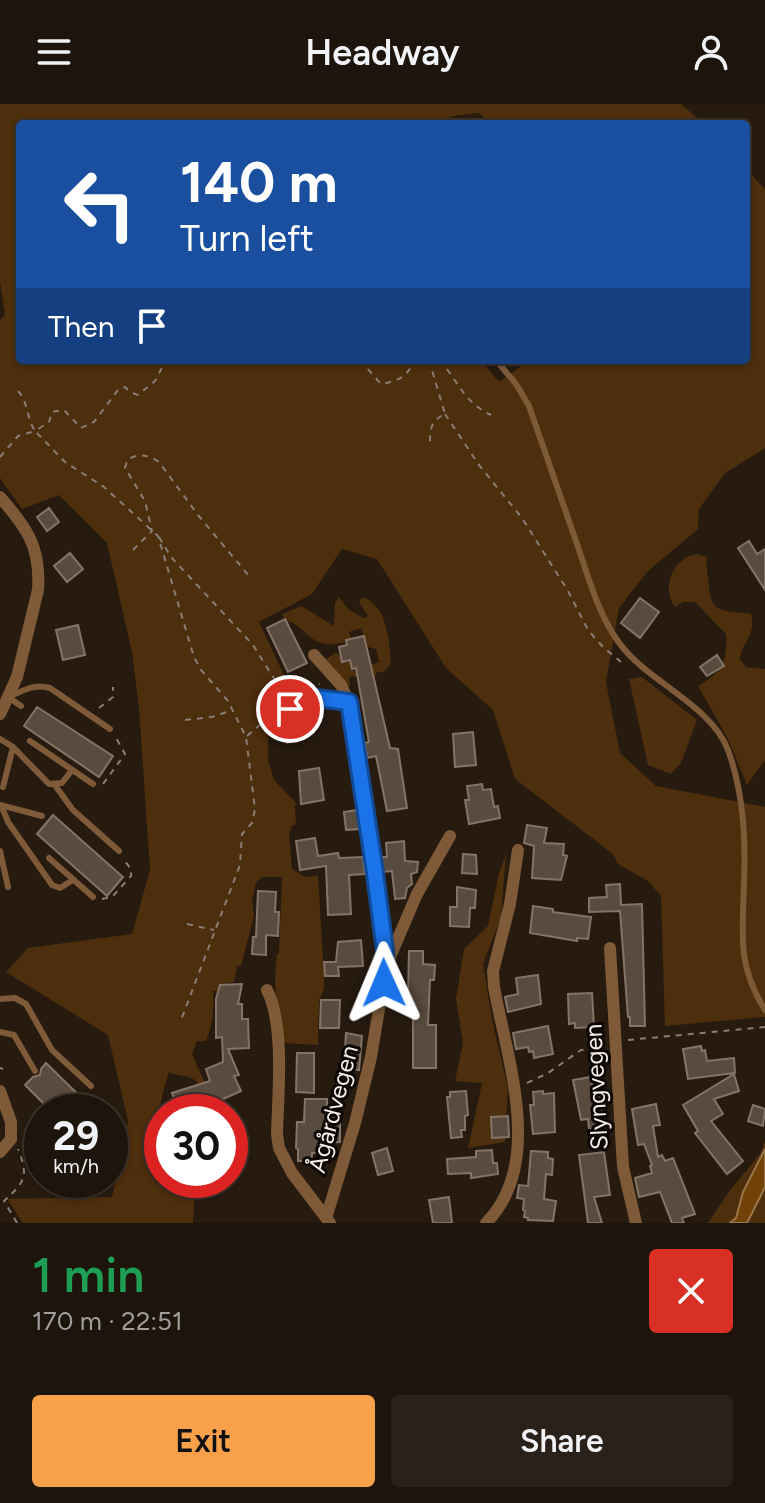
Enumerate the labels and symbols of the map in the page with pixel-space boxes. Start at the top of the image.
pin [256,675,324,743]
position arrow [342,941,426,1025]
street label: Slyngvegen [578,1023,614,1151]
street label: Ågårdvegen [302,1042,364,1176]
speed limit sign: 30 [144,1094,248,1198]

